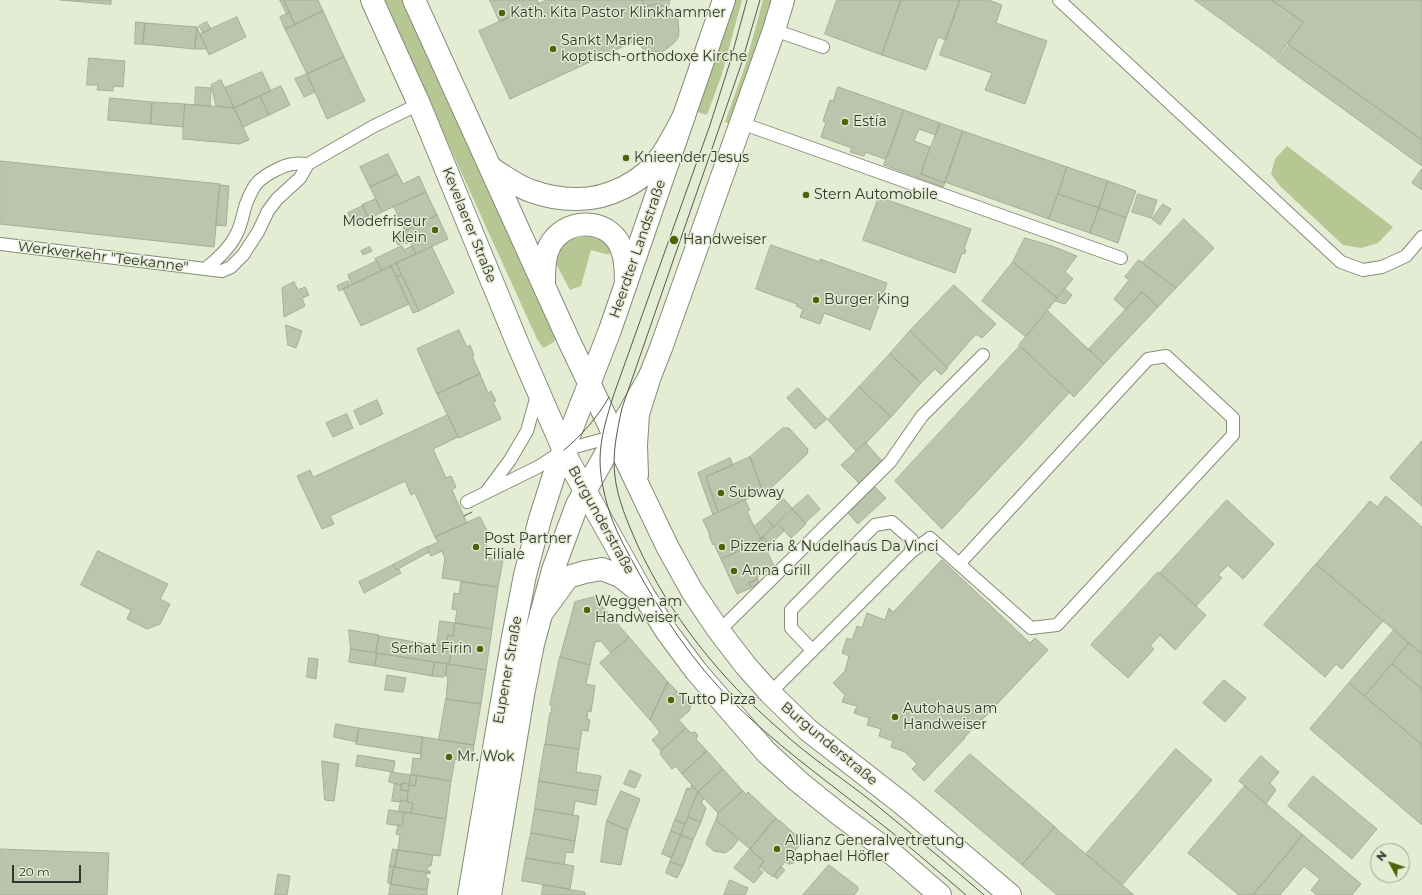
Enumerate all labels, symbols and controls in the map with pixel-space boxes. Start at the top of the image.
place label: Kath. Kita Pastor Klinkhammer [510,5,726,21]
marker: Kath. Kita Pastor Klinkhammer [497,8,507,18]
place label: Sankt Marien koptisch-orthodoxe Kirche [561,33,747,66]
marker: Sankt Marien koptisch-orthodoxe Kirche [548,44,558,54]
place label: Estía [853,114,887,130]
marker: Estía [840,117,850,127]
place label: Knieender Jesus [634,150,749,166]
marker: Knieender Jesus [621,153,631,163]
street label: Kevelaerer Straße [438,165,500,285]
street label: Heerdter Landstraße [606,178,670,320]
place label: Stern Automobile [814,187,938,203]
marker: Stern Automobile [801,190,811,200]
place label: Modefriseur Klein [343,214,427,246]
marker: Modefriseur Klein [430,225,440,235]
place label: Handweiser [683,232,767,248]
marker: Handweiser [668,234,680,246]
street label: Werkverkehr "Teekanne" [17,238,189,276]
place label: Burger King [824,292,910,308]
marker: Burger King [811,295,821,305]
street label: Burgunderstraße [564,463,638,577]
place label: Subway [729,485,784,501]
marker: Subway [716,488,726,498]
place label: Post Partner Filiale [484,531,572,564]
place label: Pizzeria & Nudelhaus Da Vinci [730,539,939,555]
marker: Post Partner Filiale [471,542,481,552]
marker: Pizzeria & Nudelhaus Da Vinci [717,542,727,552]
place label: Anna Grill [742,563,811,579]
marker: Anna Grill [729,566,739,576]
place label: Weggen am Handweiser [595,594,682,626]
marker: Weggen am Handweiser [582,605,592,615]
street label: Eupener Straße [490,615,526,725]
place label: Serhat Firin [391,641,472,657]
marker: Serhat Firin [475,644,485,654]
place label: Tutto Pizza [679,692,756,708]
marker: Tutto Pizza [666,695,676,705]
street label: Burgunderstraße [777,699,881,789]
place label: Autohaus am Handweiser [903,701,997,734]
marker: Autohaus am Handweiser [890,712,900,722]
place label: Mr. Wok [457,749,514,765]
marker: Mr. Wok [444,752,454,762]
place label: Allianz Generalvertretung Raphael Höfler [785,833,965,866]
north arrow [1370,843,1410,883]
marker: Allianz Generalvertretung Raphael Höfler [772,844,782,854]
text: N [1373,848,1390,864]
scale bar [14,857,83,883]
text: 20 m [19,864,50,879]

